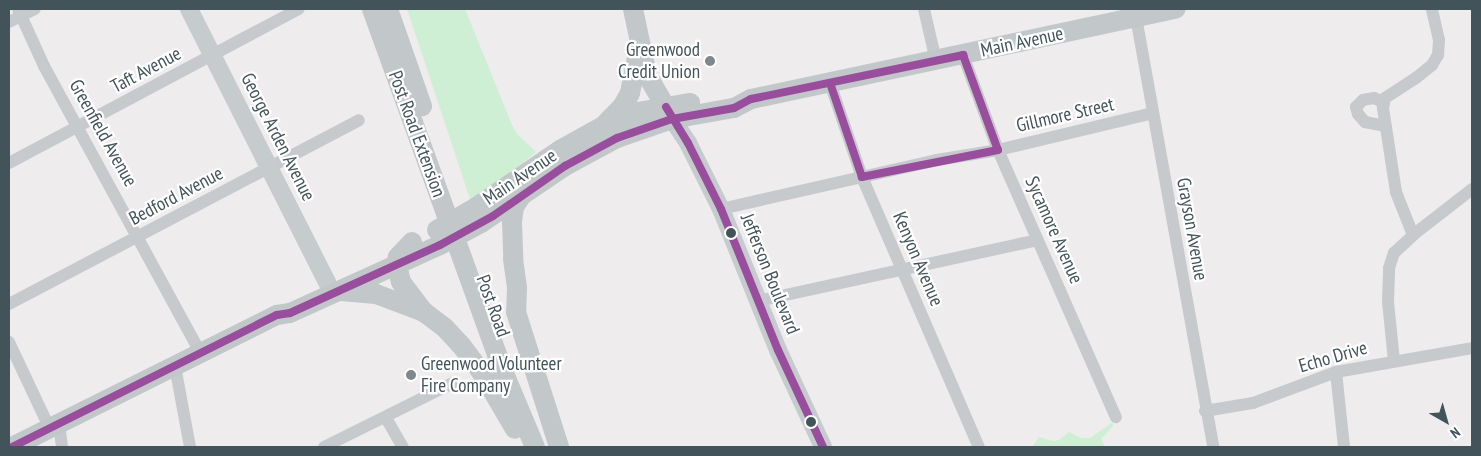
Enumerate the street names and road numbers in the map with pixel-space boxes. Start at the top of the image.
street label: Main Avenue [978,22,1066,62]
street label: Taft Avenue [107,42,185,98]
street label: Post Road Extension [384,68,450,200]
street label: George Arden Avenue [236,69,320,205]
street label: Greenfield Avenue [64,75,142,191]
street label: Gillmore Street [1014,93,1116,137]
street label: Main Avenue [479,144,561,210]
street label: Bedford Avenue [125,162,227,230]
street label: Sycamore Avenue [1020,173,1088,287]
street label: Grayson Avenue [1172,176,1212,282]
street label: Kenyon Avenue [888,208,948,310]
street label: Jefferson Boulevard [735,210,805,338]
street label: Post Road [471,272,515,340]
street label: Echo Drive [1296,336,1370,378]

